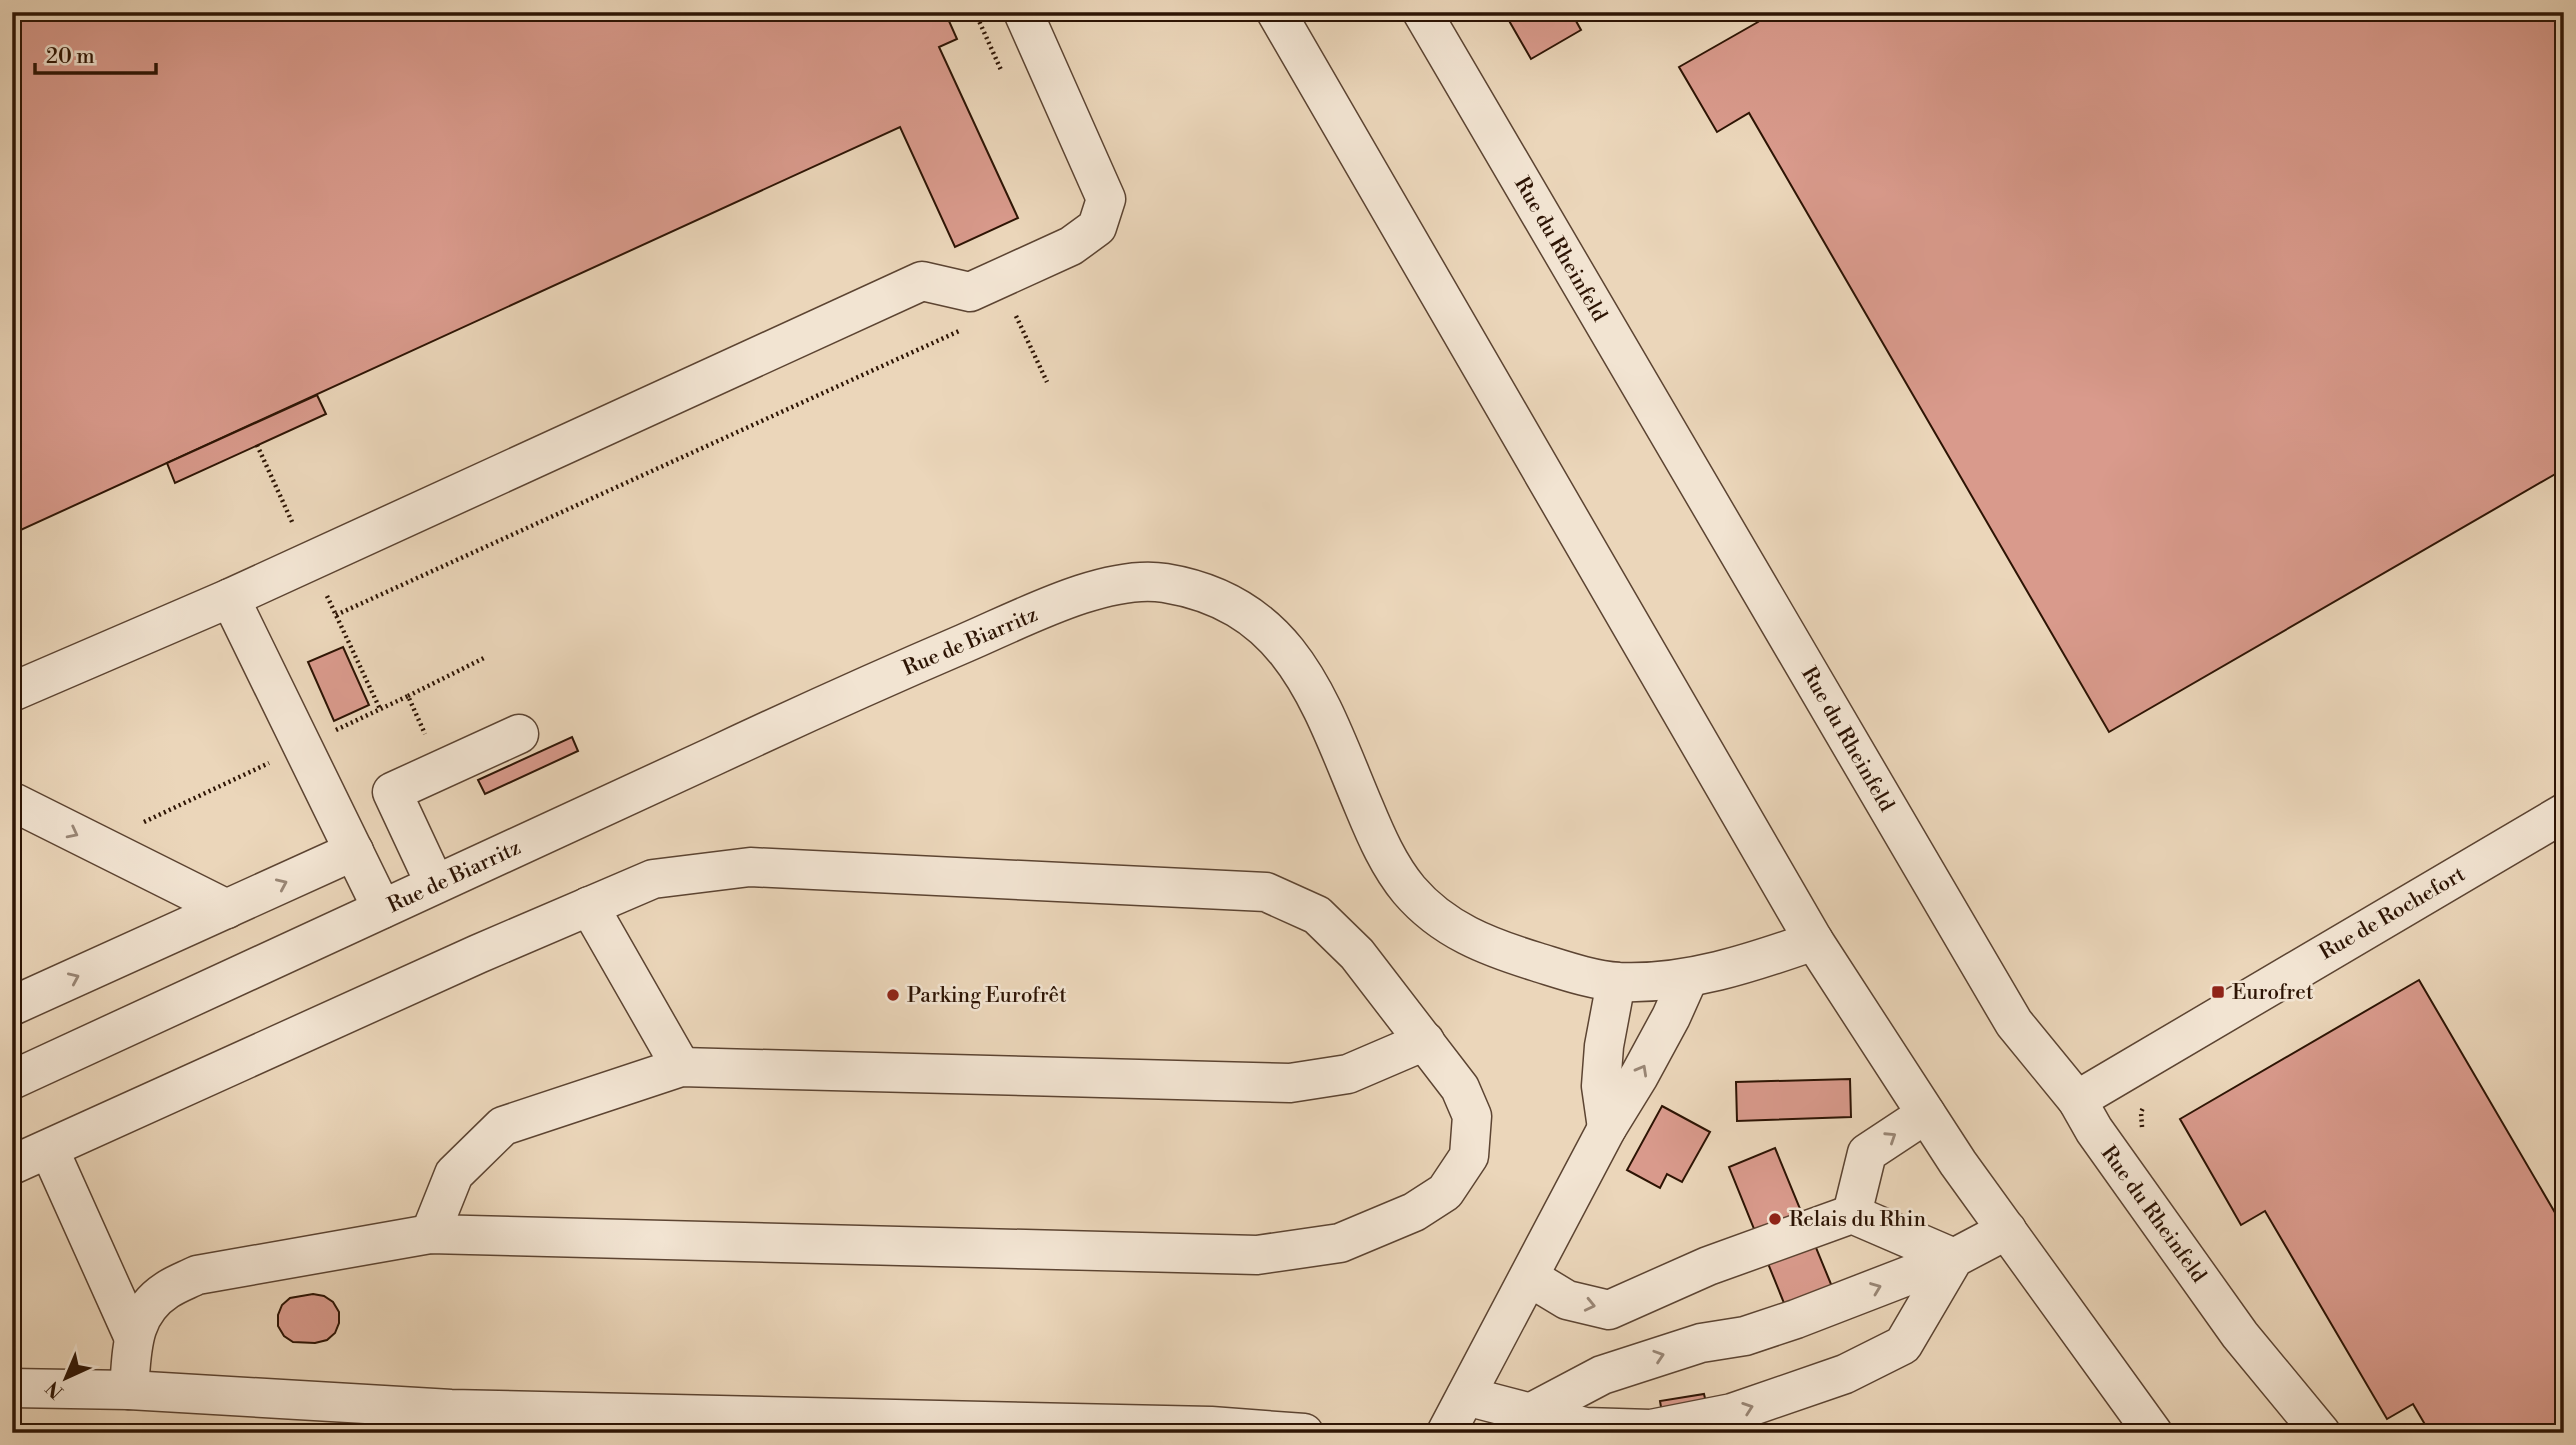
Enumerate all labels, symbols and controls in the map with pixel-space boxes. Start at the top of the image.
scale bar [35,32,156,76]
text: 20 m [46,44,95,70]
street label: Rue du Rheinfeld [1508,173,1612,326]
street label: Rue de Biarritz [899,602,1042,682]
street label: Rue du Rheinfeld [1795,663,1899,816]
one-way arrow [66,824,78,838]
street label: Rue de Biarritz [384,835,525,919]
street label: Rue de Rochefort [2315,861,2471,966]
one-way arrow [275,878,287,892]
one-way arrow [67,972,80,986]
place label: Eurofret [2232,980,2314,1006]
place label: Parking Eurofrêt [907,983,1067,1009]
marker: Eurofret [2210,984,2226,1000]
marker: Parking Eurofrêt [885,987,901,1003]
one-way arrow [1634,1065,1647,1077]
one-way arrow [1883,1133,1896,1146]
street label: Rue du Rheinfeld [2095,1141,2212,1288]
place label: Relais du Rhin [1789,1207,1926,1233]
marker: Relais du Rhin [1767,1211,1783,1227]
one-way arrow [1869,1283,1881,1297]
one-way arrow [1584,1297,1596,1312]
north arrow [32,1344,102,1414]
one-way arrow [1653,1350,1665,1364]
text: N [41,1376,69,1403]
one-way arrow [1742,1402,1754,1416]

